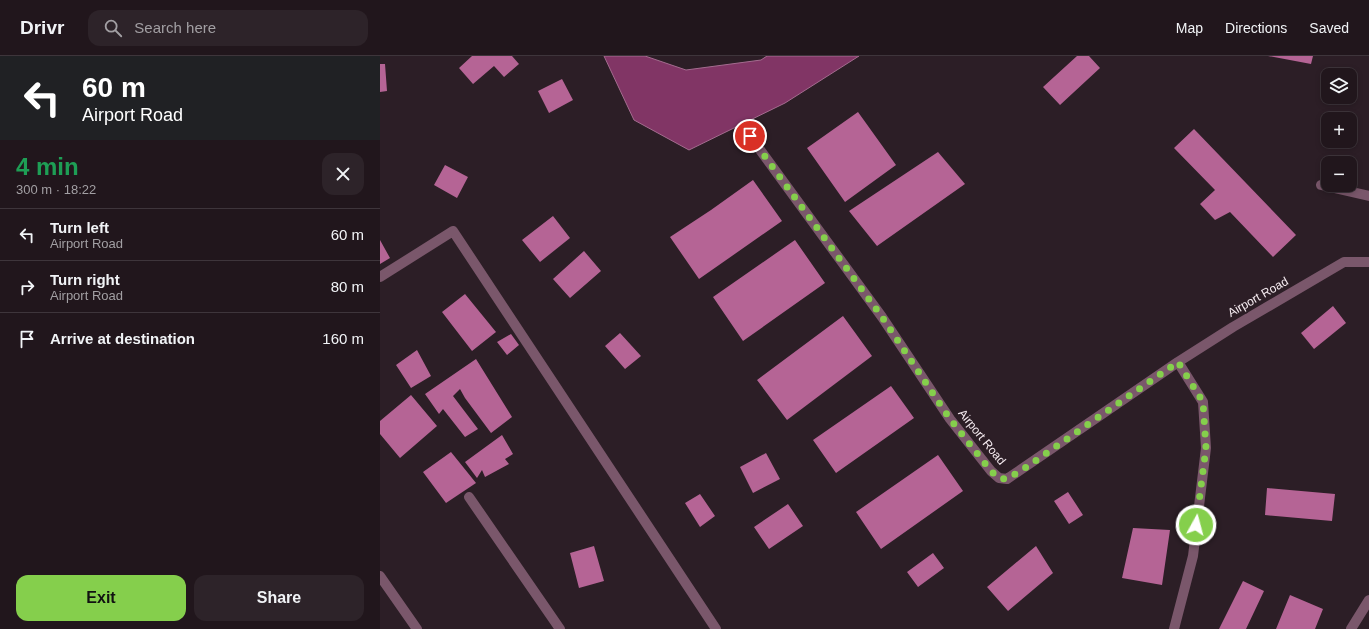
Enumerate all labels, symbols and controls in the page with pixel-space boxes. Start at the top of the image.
search box [88,10,368,46]
text: Drivr [20,17,64,38]
icon: search [102,17,124,39]
text: Search here [134,19,216,36]
text: Map [1176,20,1203,36]
text: Directions [1225,20,1287,36]
text: Saved [1309,20,1349,36]
map controls [1321,68,1357,192]
button: layers [1321,68,1357,104]
icon: left [16,72,68,124]
text: 60 m [82,72,146,103]
text: Airport Road [82,105,183,125]
button: + [1321,112,1357,148]
pin [733,119,767,153]
icon: arrive [739,125,761,147]
text: 4 min [16,153,79,180]
button: close [322,153,364,195]
button: − [1321,156,1357,192]
text: 300 m · 18:22 [16,182,96,197]
text: Turn left [50,219,109,236]
icon: left [16,224,38,246]
text: 60 m [331,226,364,243]
text: Airport Road [50,236,123,251]
text: Turn right [50,271,120,288]
street label: Airport Road [1225,274,1291,320]
icon: right [16,276,38,298]
text: 80 m [331,278,364,295]
text: Airport Road [50,288,123,303]
icon: arrive [16,328,38,350]
text: Arrive at destination [50,330,195,347]
text: 160 m [322,330,364,347]
street label: Airport Road [955,406,1009,468]
position arrow [1175,504,1217,546]
button: Exit [16,575,186,621]
button: Share [194,575,364,621]

